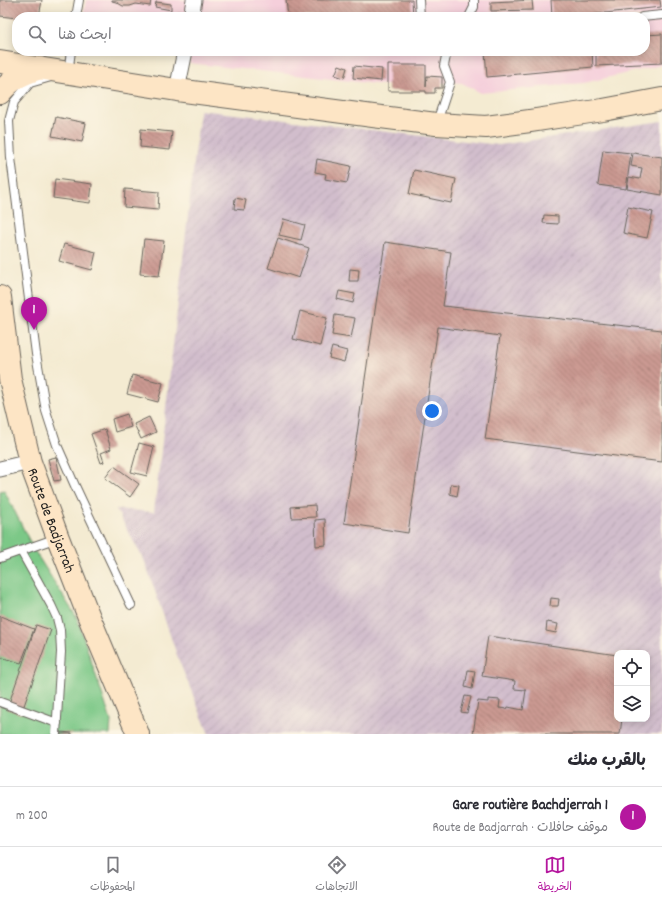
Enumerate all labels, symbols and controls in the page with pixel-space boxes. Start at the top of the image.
search box [12,12,650,56]
icon: search [26,23,48,45]
text: ابحث هنا [58,25,112,47]
pin: 1 [21,297,47,330]
your location [422,401,442,421]
street label: Route de Badjarrah [20,465,80,577]
map controls [614,650,650,722]
button: locate [614,650,650,686]
button: layers [614,686,650,722]
text: بالقرب منك [568,750,646,774]
text: Gare routière Bachdjerrah 1 [452,795,608,817]
text: 200 m [16,807,48,826]
text: 1 [632,807,634,826]
text: موقف حافلات · Route de Badjarrah [432,819,608,838]
tab: المحفوظات [90,854,135,896]
tab: الاتجاهات [315,854,358,896]
tab: الخريطة [538,854,572,896]

